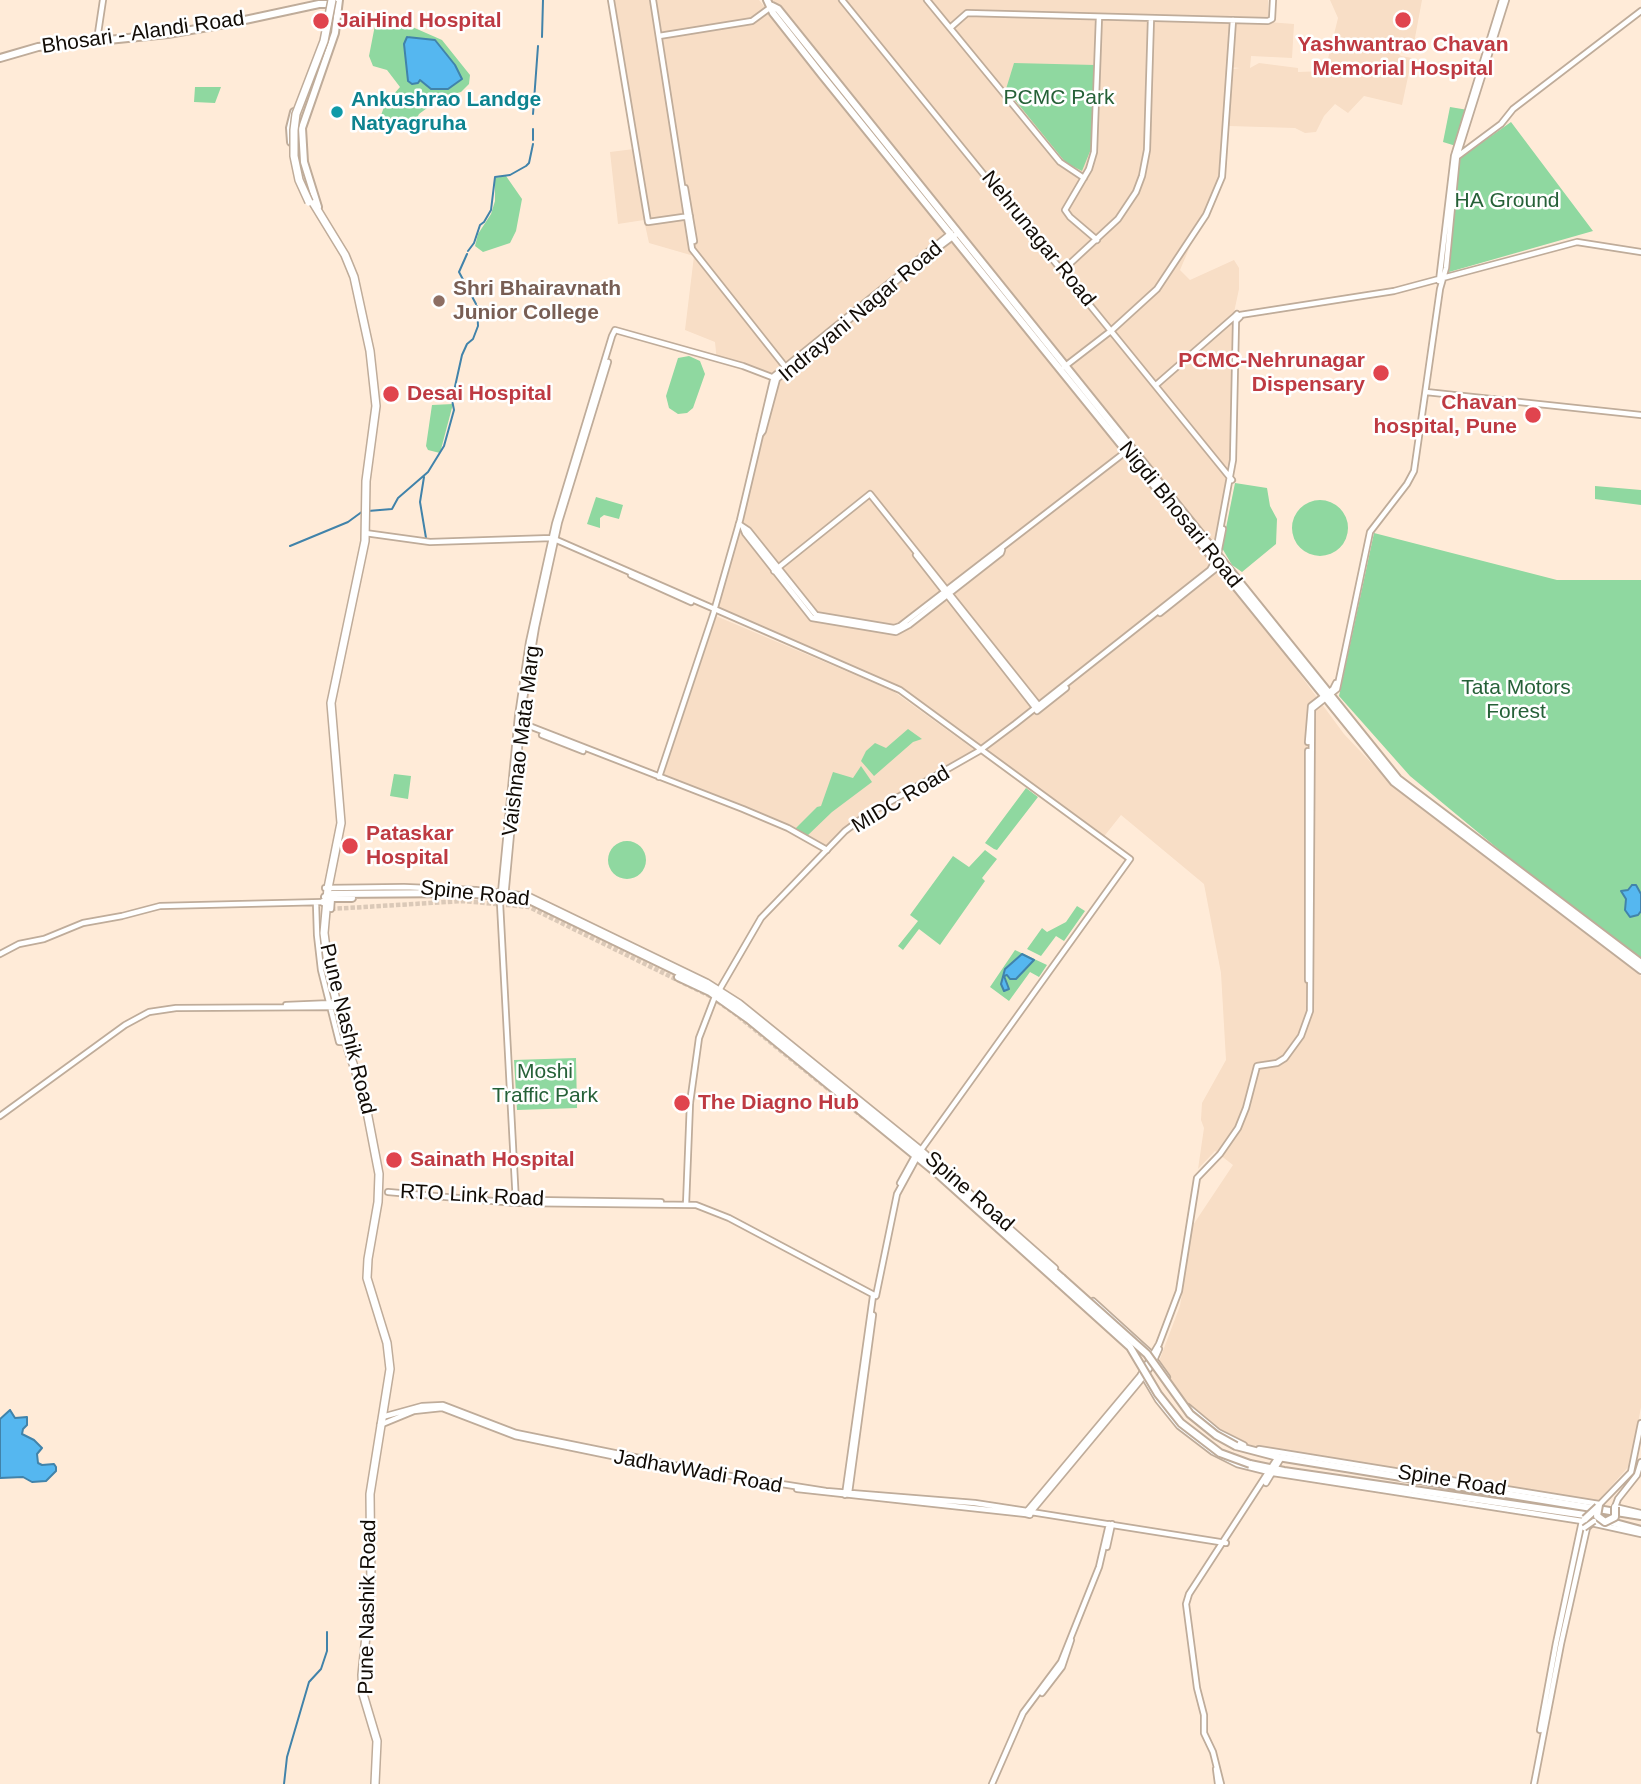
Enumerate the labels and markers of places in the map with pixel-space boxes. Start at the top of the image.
place label: JaiHind Hospital [337,8,502,34]
marker: Yashwantrao Chavan Memorial Hospital [1393,10,1413,30]
marker: JaiHind Hospital [311,11,331,31]
place label: Yashwantrao Chavan Memorial Hospital [1297,32,1509,82]
place label: Ankushrao Landge Natyagruha [351,87,541,137]
marker: Ankushrao Landge Natyagruha [329,104,345,120]
place label: Shri Bhairavnath Junior College [453,276,621,326]
marker: Shri Bhairavnath Junior College [431,293,447,309]
place label: PCMC-Nehrunagar Dispensary [1178,348,1365,398]
marker: PCMC-Nehrunagar Dispensary [1371,363,1391,383]
place label: Desai Hospital [407,381,552,407]
marker: Desai Hospital [381,384,401,404]
place label: Chavan hospital, Pune [1373,390,1517,440]
marker: Chavan hospital, Pune [1523,405,1543,425]
place label: Pataskar Hospital [366,821,454,871]
marker: Pataskar Hospital [340,836,360,856]
place label: The Diagno Hub [698,1090,859,1116]
marker: The Diagno Hub [672,1093,692,1113]
place label: Sainath Hospital [410,1147,575,1173]
marker: Sainath Hospital [384,1150,404,1170]

